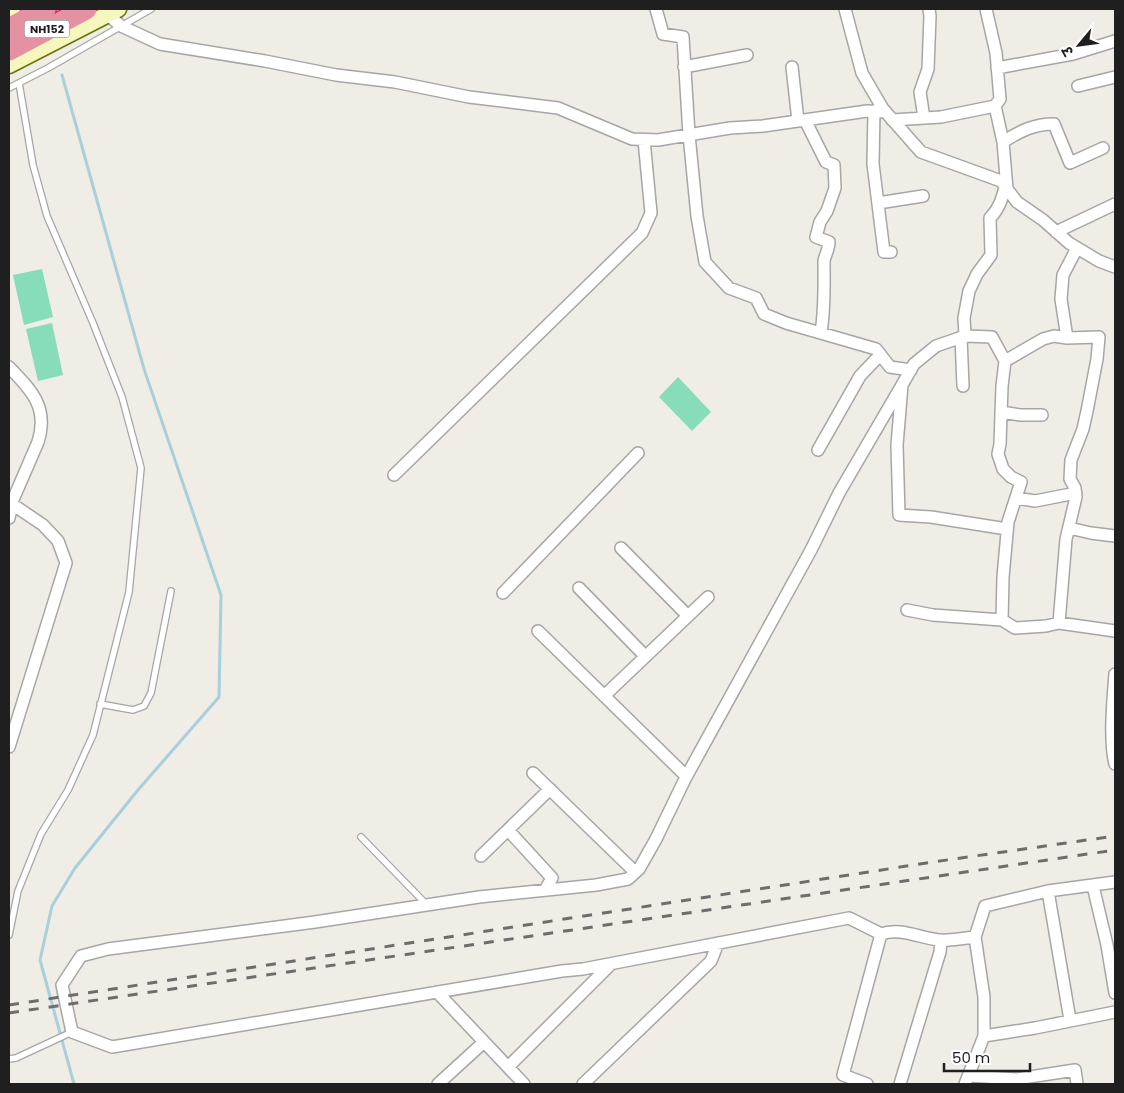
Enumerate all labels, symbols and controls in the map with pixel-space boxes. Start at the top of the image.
road number: NH152 [24,20,70,38]
north arrow [1054,20,1104,70]
text: उ [1056,42,1079,60]
scale bar [944,1040,1030,1072]
text: 50 m [952,1047,990,1068]

